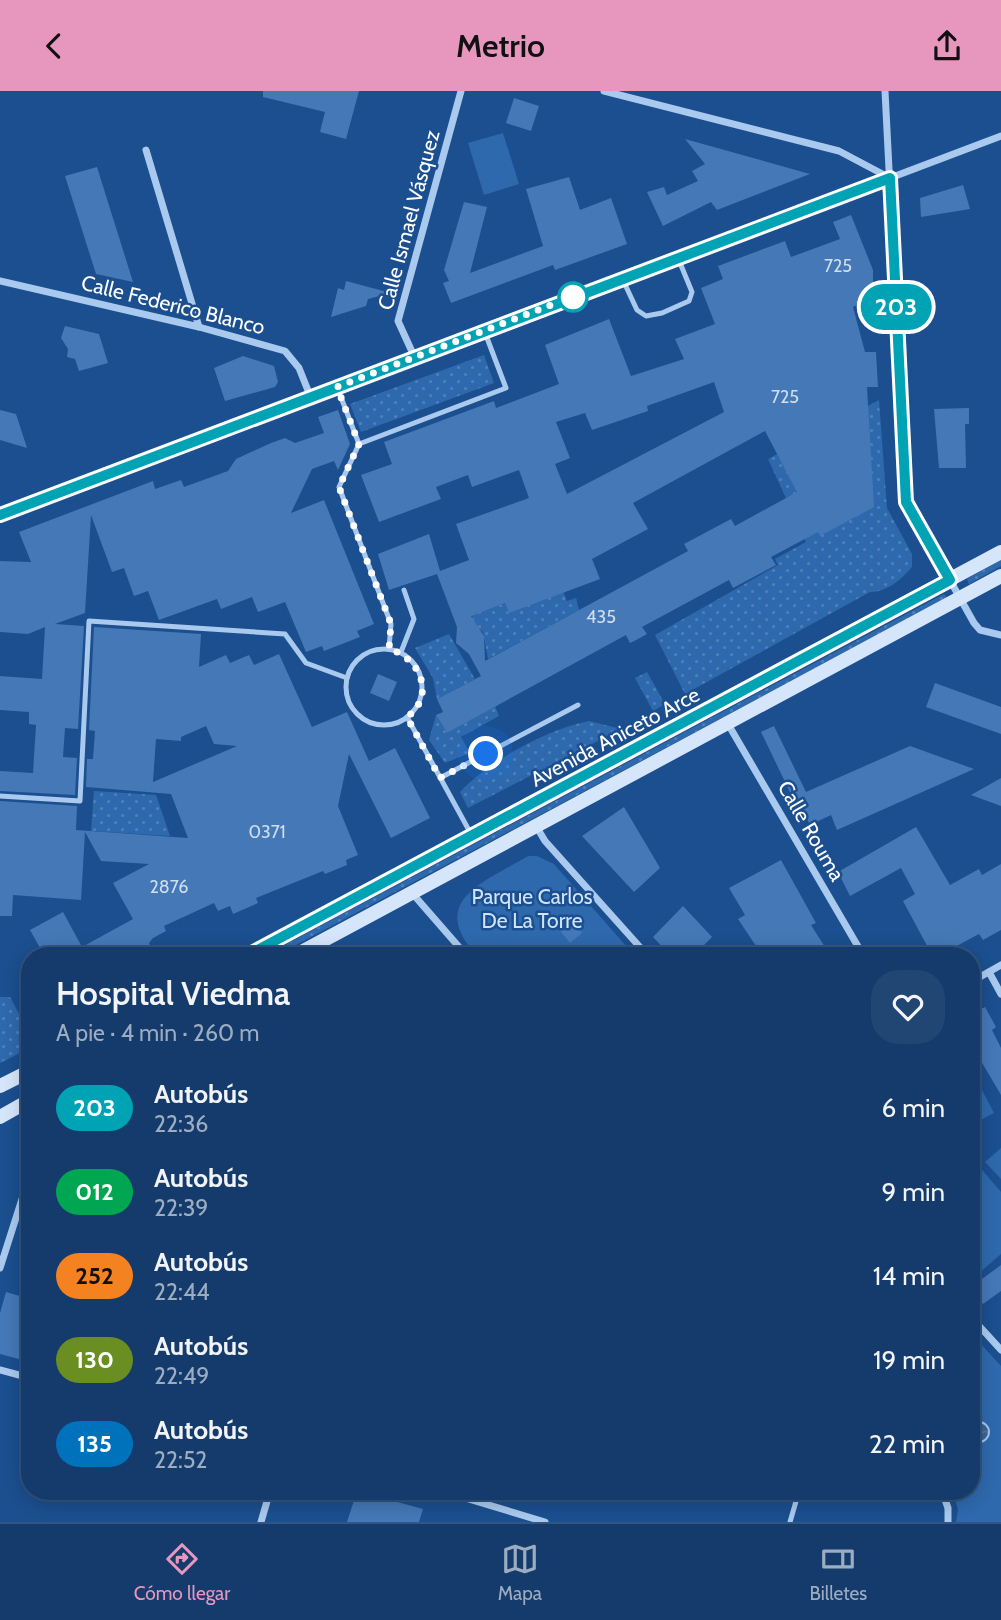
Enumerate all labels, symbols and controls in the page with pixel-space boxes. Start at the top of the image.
text: Metrio [456,26,545,65]
icon: back [35,27,73,65]
icon: share [928,27,966,65]
street label: Calle Ismael Vásquez [372,127,445,313]
house number: 725 [824,255,852,277]
street label: Calle Federico Blanco [79,270,268,339]
unlabelled marker [558,282,588,312]
line badge: 203 [856,284,936,330]
text: 203 [875,292,917,321]
house number: 725 [771,386,799,408]
house number: 435 [586,606,616,628]
street label: Avenida Aniceto Arce [526,681,704,792]
your location [468,736,503,771]
street label: Calle Rouma [773,776,850,885]
house number: 0371 [248,821,286,843]
house number: 2876 [149,876,189,898]
park label: Parque Carlos De La Torre [471,884,593,933]
button: heart [871,970,945,1044]
text: Hospital Viedma [56,973,290,1013]
text: A pie · 4 min · 260 m [56,1019,259,1047]
text: Autobús [154,1078,248,1110]
text: 6 min [882,1092,945,1124]
text: 203 [73,1093,116,1122]
text: 22:36 [154,1110,208,1138]
text: Autobús [154,1162,248,1194]
text: 9 min [882,1176,945,1208]
text: 012 [75,1177,114,1206]
text: 22:39 [154,1194,208,1222]
text: Autobús [154,1246,248,1278]
text: 14 min [873,1260,945,1292]
text: 252 [75,1261,114,1290]
text: 22:44 [154,1278,209,1306]
text: Autobús [154,1330,248,1362]
text: 19 min [873,1344,945,1376]
text: 130 [75,1345,114,1374]
text: 22:49 [154,1362,209,1390]
text: Autobús [154,1414,248,1446]
text: 22 min [869,1428,945,1460]
text: 135 [77,1429,112,1458]
text: 22:52 [154,1446,207,1474]
tab: Cómo llegar [134,1540,230,1605]
tab: Mapa [498,1540,542,1605]
tab: Billetes [809,1540,867,1605]

